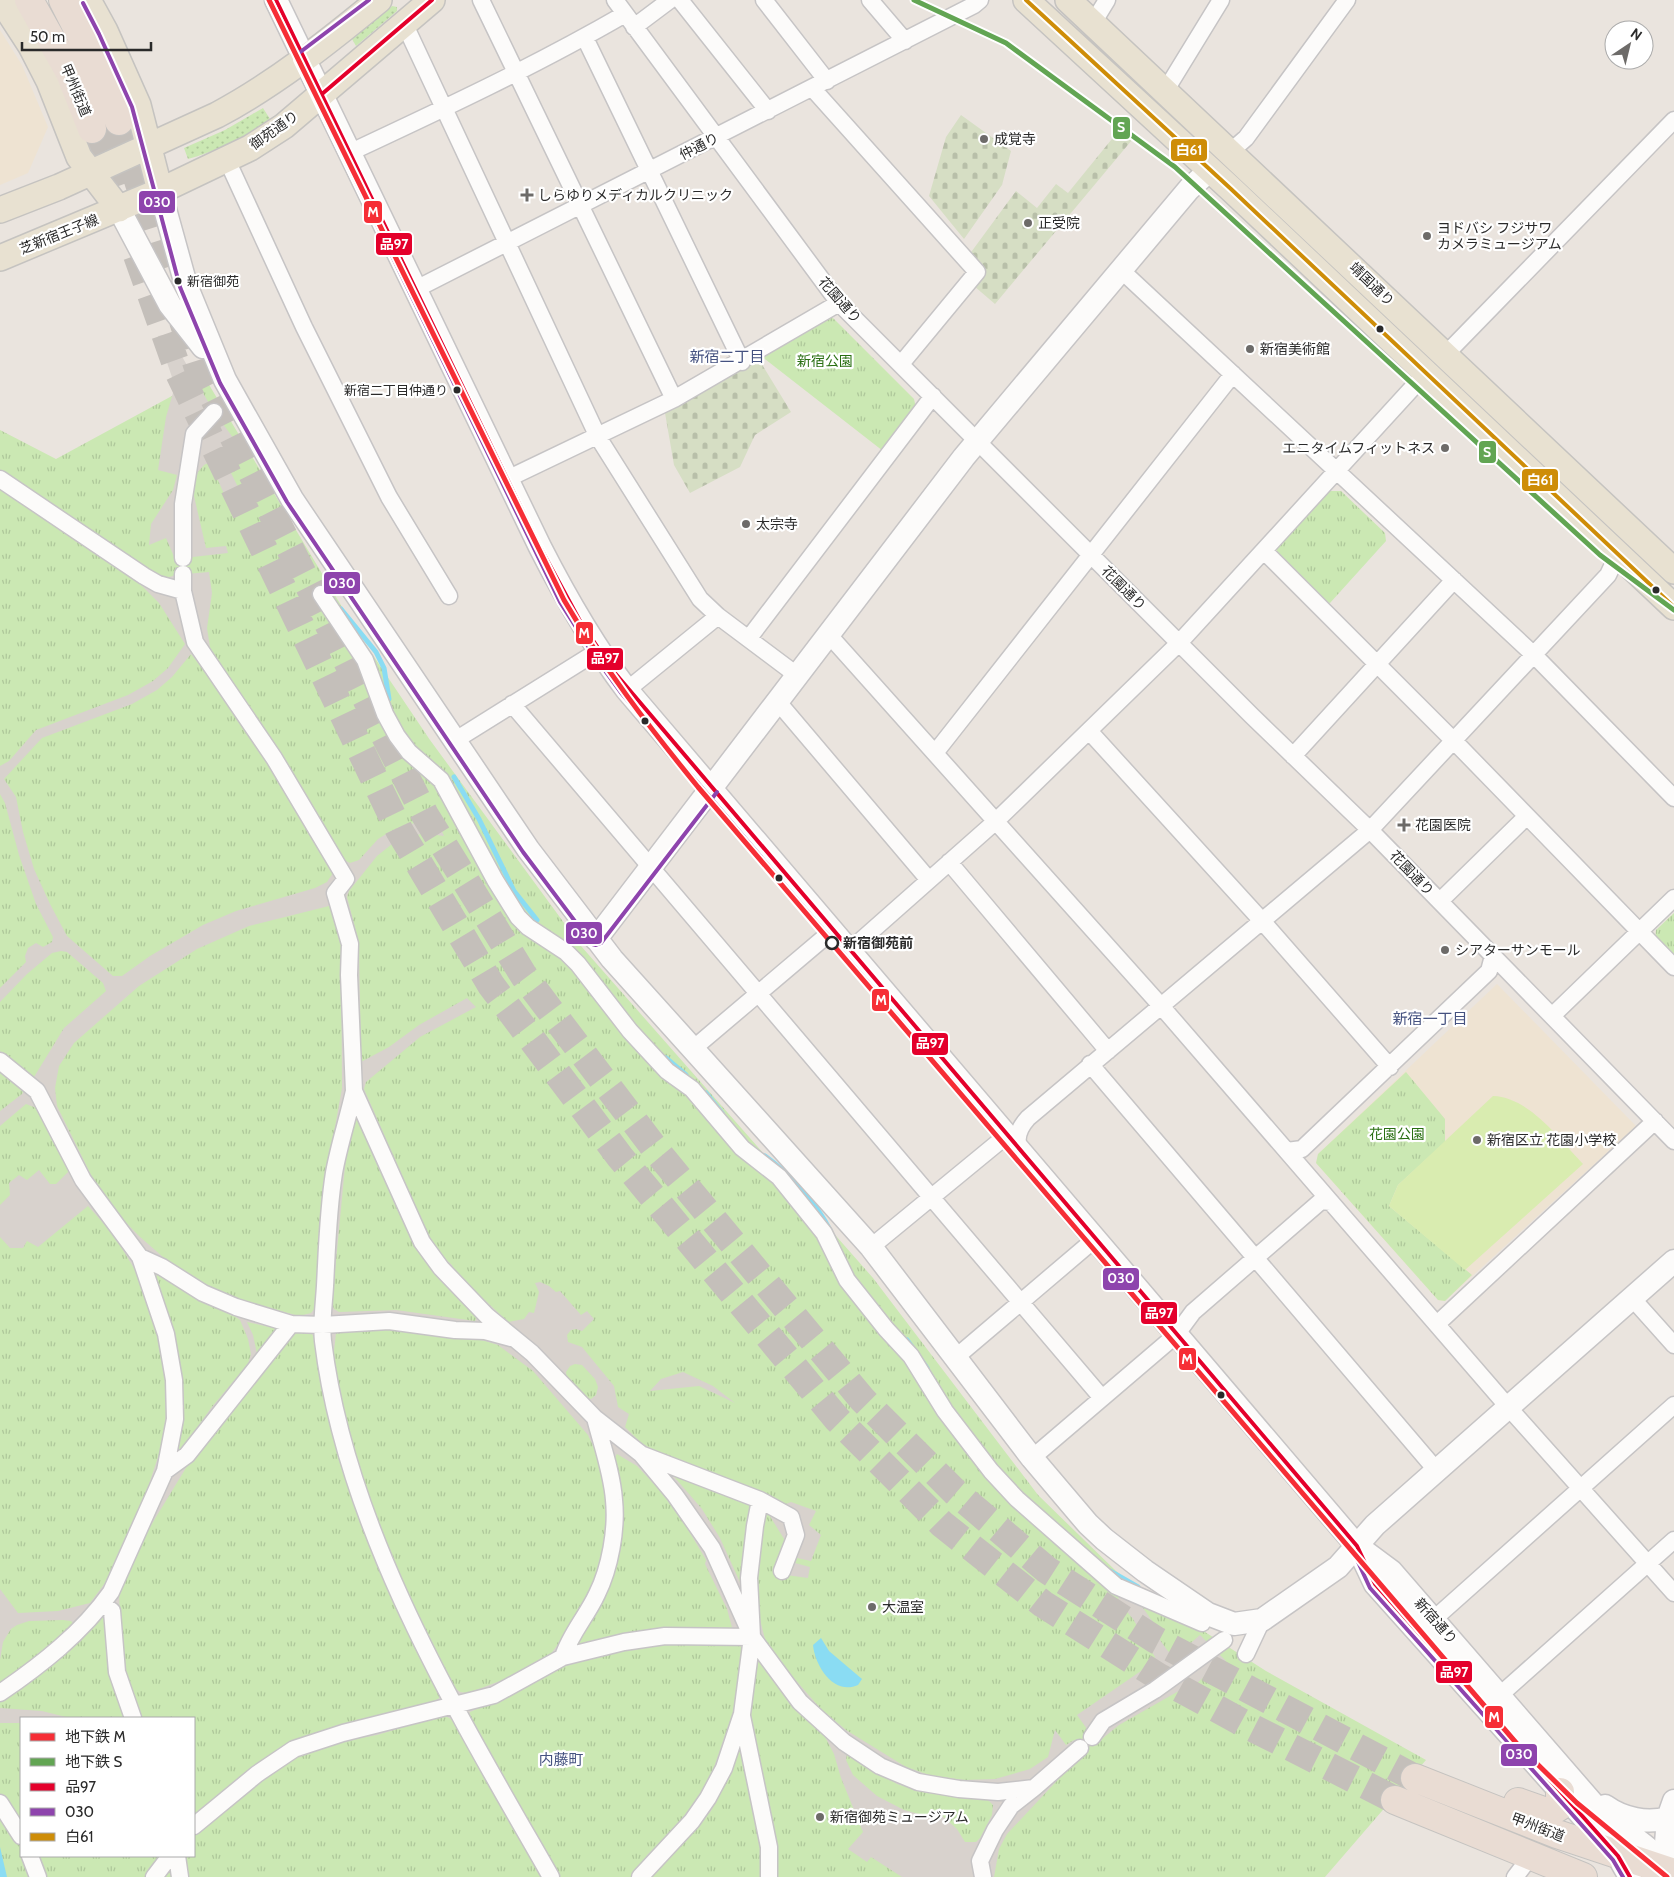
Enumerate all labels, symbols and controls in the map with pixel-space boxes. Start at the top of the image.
scale bar [22,20,151,52]
north arrow [1604,20,1654,70]
text: N [1627,24,1646,45]
text: 50 m [30,28,65,46]
street label: 甲州街道 [57,61,95,119]
street label: 御苑通り [246,107,302,153]
line badge: S [1112,116,1131,140]
text: S [1117,118,1125,136]
street label: 仲通り [676,128,722,164]
place label: 成覚寺 [994,130,1036,148]
marker: 成覚寺 [978,133,990,145]
line badge: 白61 [1170,138,1208,162]
text: 白61 [1175,141,1203,159]
place label: しらゆりメディカルクリニック [538,186,733,204]
marker: しらゆりメディカルクリニック [520,188,534,202]
line badge: 030 [138,190,176,214]
text: 030 [143,193,171,211]
line badge: M [363,200,383,224]
text: M [367,203,379,221]
street label: 芝新宿王子線 [17,210,101,258]
place label: 正受院 [1038,214,1080,232]
marker: 正受院 [1022,217,1034,229]
place label: ヨドバシ フジサワ カメラミュージアム [1437,219,1562,253]
marker: ヨドバシ フジサワ カメラミュージアム [1421,230,1433,242]
line badge: 品97 [375,232,413,256]
text: 品97 [379,235,409,253]
street label: 靖国通り [1346,258,1398,310]
place label: 新宿御苑 [187,273,239,289]
street label: 花園通り [815,273,865,327]
marker: 新宿御苑 [173,276,183,286]
unlabelled marker [1375,324,1385,334]
place label: 新宿美術館 [1260,340,1330,358]
marker: 新宿美術館 [1244,343,1256,355]
district label: 新宿二丁目 [689,348,765,366]
park label: 新宿公園 [797,352,853,370]
place label: 新宿二丁目仲通り [344,382,448,398]
marker: 新宿二丁目仲通り [452,385,462,395]
place label: エニタイムフィットネス [1282,439,1435,457]
line badge: S [1478,440,1497,464]
marker: エニタイムフィットネス [1439,442,1451,454]
text: S [1483,443,1491,461]
line badge: 白61 [1521,468,1559,492]
text: 白61 [1526,471,1554,489]
place label: 太宗寺 [756,515,798,533]
marker: 太宗寺 [740,518,752,530]
street label: 花園通り [1098,562,1150,614]
line badge: 030 [323,571,361,595]
text: 030 [328,574,356,592]
unlabelled marker [1651,585,1661,595]
line badge: M [575,621,594,645]
text: M [578,624,590,642]
line badge: 品97 [586,647,624,671]
text: 品97 [590,649,620,667]
unlabelled marker [640,716,650,726]
place label: 花園医院 [1415,816,1471,834]
marker: 花園医院 [1397,818,1411,832]
street label: 花園通り [1386,847,1438,899]
unlabelled marker [774,873,784,883]
line badge: 030 [565,921,603,945]
text: 030 [570,924,598,942]
place label: 新宿御苑前 [843,934,913,952]
marker: 新宿御苑前 [825,936,839,950]
place label: シアターサンモール [1455,941,1581,959]
marker: シアターサンモール [1439,944,1451,956]
line badge: M [871,988,890,1012]
text: M [875,991,887,1009]
district label: 新宿一丁目 [1392,1010,1468,1028]
line badge: 品97 [911,1032,949,1056]
text: 品97 [915,1034,945,1052]
park label: 花園公園 [1369,1125,1425,1143]
place label: 新宿区立 花園小学校 [1487,1131,1616,1149]
marker: 新宿区立 花園小学校 [1471,1134,1483,1146]
line badge: 030 [1102,1267,1140,1291]
text: 030 [1107,1269,1135,1287]
line badge: 品97 [1140,1301,1178,1325]
text: 品97 [1144,1304,1174,1322]
line badge: M [1178,1347,1197,1371]
text: M [1181,1350,1193,1368]
unlabelled marker [1216,1390,1226,1400]
street label: 新宿通り [1411,1594,1461,1648]
place label: 大温室 [882,1598,924,1616]
marker: 大温室 [866,1601,878,1613]
line badge: 品97 [1435,1660,1473,1684]
text: 品97 [1439,1663,1469,1681]
line badge: M [1484,1705,1504,1729]
text: M [1488,1708,1500,1726]
legend [20,1717,195,1857]
text: 地下鉄 M [65,1728,126,1746]
line badge: 030 [1500,1743,1538,1767]
text: 030 [1505,1745,1533,1763]
district label: 内藤町 [538,1751,584,1769]
text: 地下鉄 S [65,1753,122,1771]
text: 品97 [65,1778,97,1796]
text: 030 [65,1803,94,1821]
place label: 新宿御苑ミュージアム [830,1808,969,1826]
street label: 甲州街道 [1509,1809,1567,1845]
marker: 新宿御苑ミュージアム [814,1811,826,1823]
text: 白61 [65,1828,93,1846]

